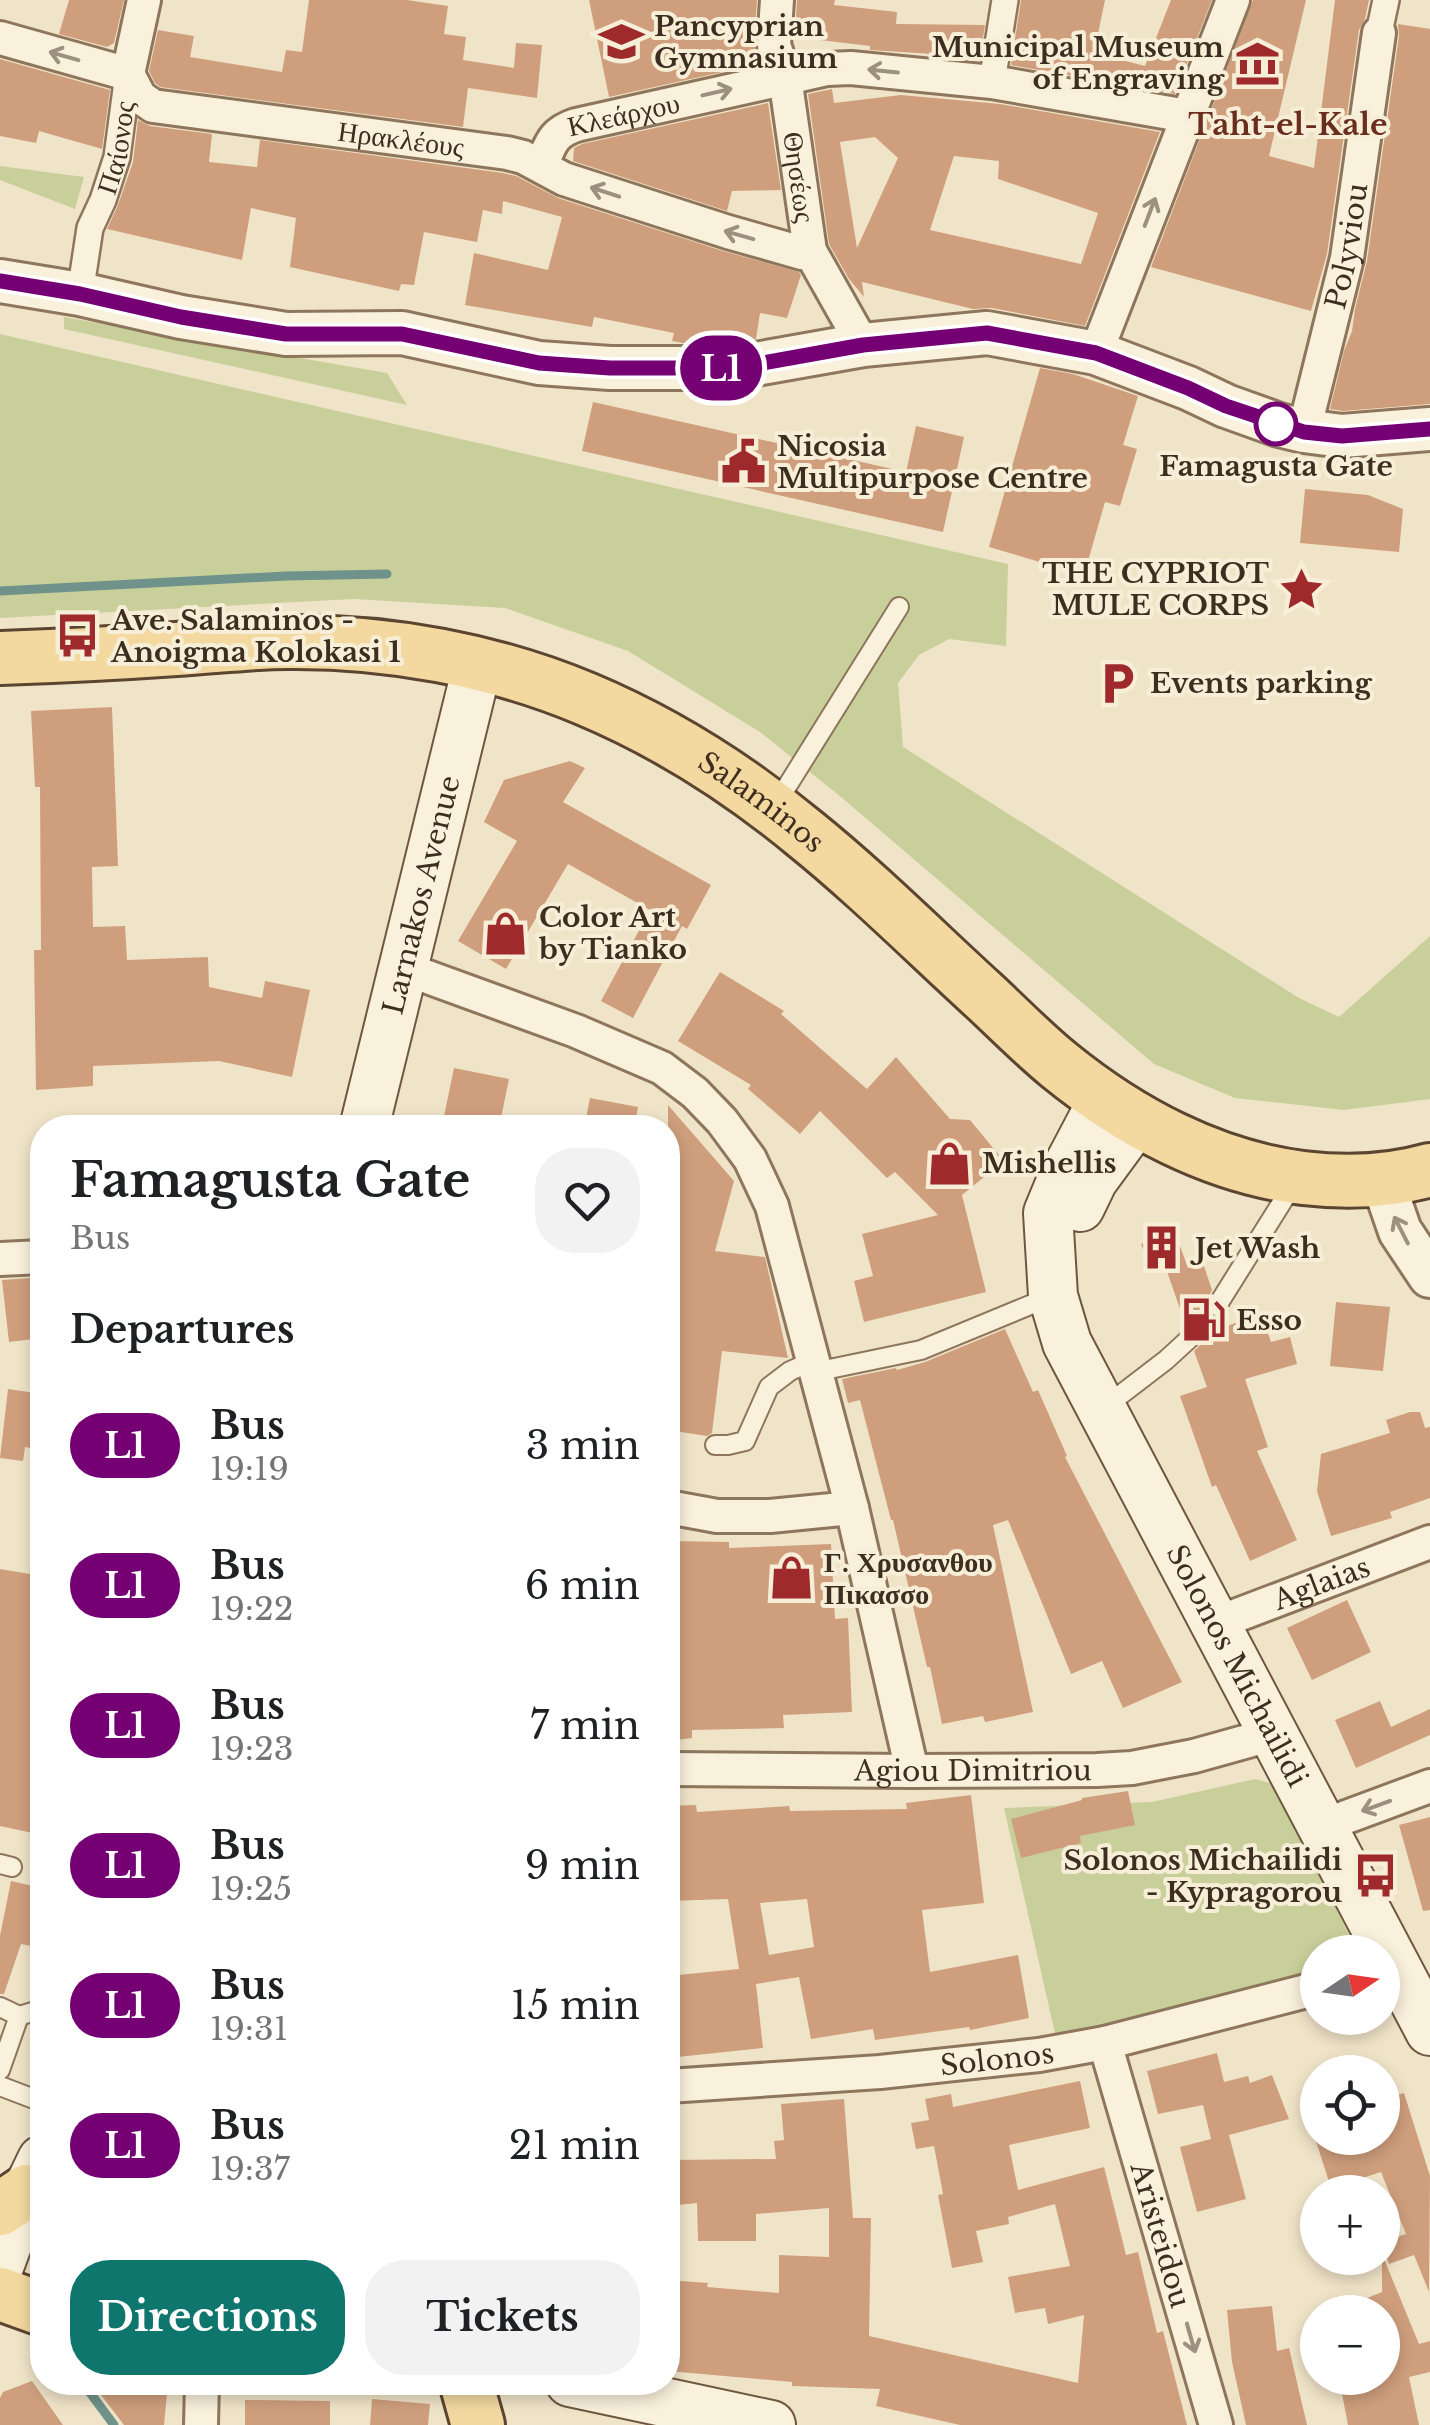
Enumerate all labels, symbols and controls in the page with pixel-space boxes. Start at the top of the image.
place label: Pancyprian Gymnasium [654,9,838,76]
school or university icon: Pancyprian Gymnasium [597,18,645,66]
place label: Municipal Museum of Engraving [932,30,1225,97]
museum icon: Municipal Museum of Engraving [1233,39,1281,87]
one-way arrow [49,46,80,64]
one-way arrow [868,62,900,81]
one-way arrow [700,82,732,100]
street label: Κλεάρχου [564,85,683,144]
street label: Παίονος [89,99,142,199]
district label: Taht-el-Kale [1188,106,1388,143]
street label: Ηρακλέους [336,113,466,165]
street label: Θησέως [776,129,823,225]
one-way arrow [589,181,621,199]
street label: Polyviou [1317,181,1375,313]
one-way arrow [1143,198,1161,228]
one-way arrow [724,225,756,243]
line badge: L1 [676,336,766,400]
text: L1 [700,347,742,390]
marker: Famagusta Gate [1255,403,1297,445]
place label: Nicosia Multipurpose Centre [777,429,1088,496]
public building icon: Nicosia Multipurpose Centre [720,438,768,486]
place label: Famagusta Gate [1159,449,1393,484]
place label: THE CYPRIOT MULE CORPS [1042,556,1269,623]
place icon: THE CYPRIOT MULE CORPS [1278,565,1326,613]
place label: Ave. Salaminos - Anoigma Kolokasi 1 [110,603,401,670]
bus stop icon: Ave. Salaminos - Anoigma Kolokasi 1 [54,612,102,660]
parking icon: Events parking [1093,659,1141,707]
place label: Events parking [1150,666,1372,701]
street label: Salaminos [692,744,832,860]
street label: Larnakos Avenue [375,772,467,1018]
place label: Color Art by Tianko [538,900,687,967]
shop icon: Color Art by Tianko [482,909,530,957]
shop icon: Mishellis [925,1139,973,1187]
place label: Mishellis [982,1146,1117,1181]
button: heart [535,1148,640,1253]
text: Famagusta Gate [70,1150,470,1210]
one-way arrow [1391,1216,1410,1245]
text: Bus [70,1218,130,1258]
building icon: Jet Wash [1138,1224,1186,1272]
place label: Jet Wash [1190,1231,1320,1266]
fuel station icon: Esso [1179,1296,1227,1344]
place label: Esso [1236,1303,1302,1338]
text: Departures [70,1306,294,1353]
text: Bus [210,1402,285,1449]
text: 3 min [526,1422,640,1469]
text: L1 [104,1424,146,1467]
text: 19:19 [210,1449,289,1489]
street label: Solonos Michailidi [1159,1539,1315,1793]
text: Bus [210,1542,285,1589]
place label: Γ. Χρυσανθου Πικασσο [824,1545,993,1612]
street label: Aglaias [1267,1549,1375,1618]
shop icon: Γ. Χρυσανθου Πικασσο [767,1554,815,1602]
text: 6 min [525,1562,640,1609]
text: L1 [104,1564,146,1607]
text: 19:22 [210,1589,293,1629]
text: Bus [210,1682,285,1729]
text: 7 min [530,1702,640,1749]
text: L1 [104,1704,146,1747]
text: 19:23 [210,1729,293,1769]
street label: Agiou Dimitriou [853,1753,1092,1789]
one-way arrow [1361,1798,1392,1816]
text: Bus [210,1822,285,1869]
text: 9 min [525,1842,640,1889]
place label: Solonos Michailidi - Kypragorou [1063,1843,1342,1910]
text: L1 [104,1844,146,1887]
bus stop icon: Solonos Michailidi - Kypragorou [1351,1852,1399,1900]
text: 19:25 [210,1869,292,1909]
north arrow [1300,1935,1400,2035]
map controls [1300,1935,1400,2395]
text: Bus [210,1962,285,2009]
text: 15 min [511,1982,640,2029]
text: L1 [104,1984,146,2027]
text: 19:31 [210,2009,288,2049]
street label: Solonos [938,2035,1057,2083]
button: locate [1300,2055,1400,2155]
text: Bus [210,2102,285,2149]
text: 21 min [509,2122,640,2169]
text: L1 [104,2124,146,2167]
text: 19:37 [210,2149,290,2189]
street label: Aristeidou [1123,2157,1199,2312]
button: + [1300,2175,1400,2275]
button: Directions [70,2260,345,2375]
button: Tickets [365,2260,640,2375]
button: − [1300,2295,1400,2395]
one-way arrow [1183,2322,1201,2353]

